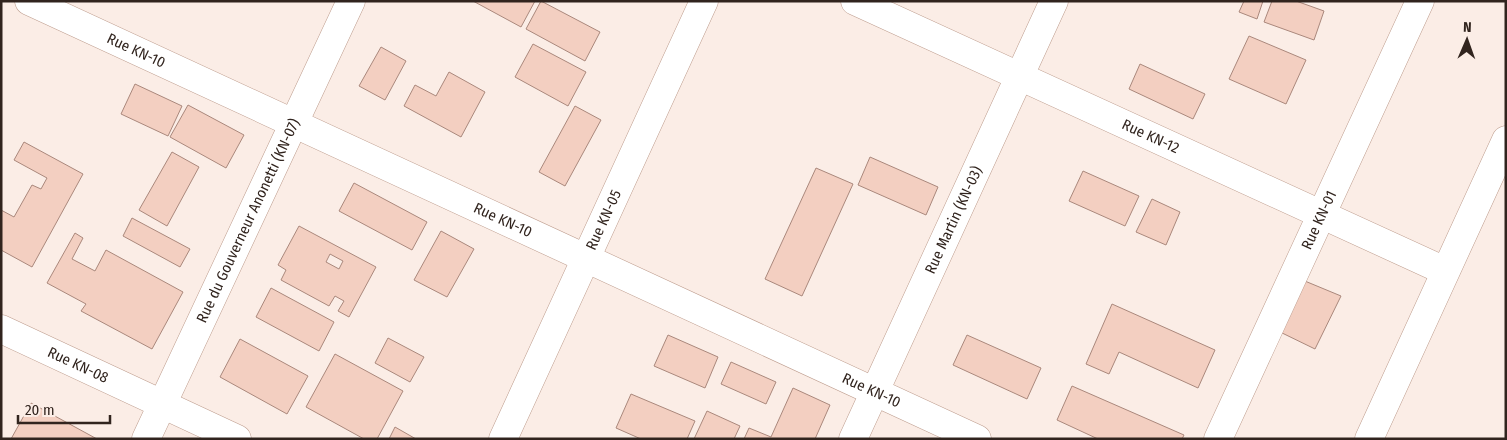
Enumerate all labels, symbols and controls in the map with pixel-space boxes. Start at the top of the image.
north arrow [1442,15,1492,65]
text: N [1463,19,1472,36]
street label: Rue KN-10 [104,29,168,72]
street label: Rue KN-12 [1119,115,1182,157]
street label: Rue du Gouverneur Anonetti (KN-07) [193,116,304,326]
street label: Rue Martin (KN-03) [921,163,986,277]
street label: Rue KN-05 [582,187,625,253]
street label: Rue KN-01 [1298,188,1340,252]
street label: Rue KN-10 [471,199,535,241]
street label: Rue KN-08 [45,343,111,387]
street label: Rue KN-10 [839,369,903,411]
scale bar [18,392,110,424]
text: 20 m [25,401,55,419]

